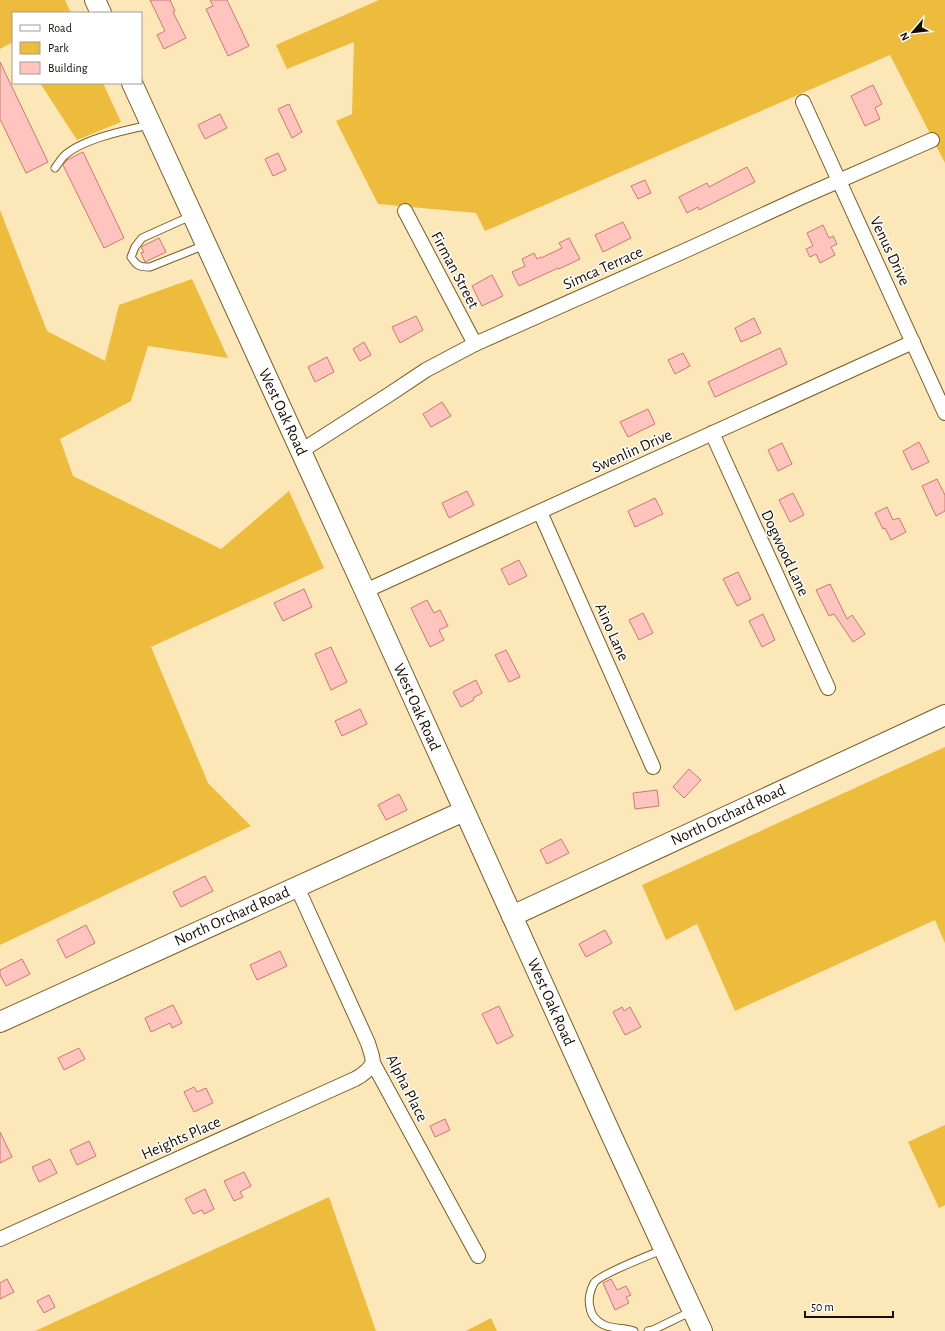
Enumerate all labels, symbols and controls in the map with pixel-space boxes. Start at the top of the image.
legend [12,12,142,84]
north arrow [893,12,933,52]
text: Road [48,22,72,34]
text: N [898,30,911,42]
text: Park [48,42,69,54]
text: Building [48,62,88,74]
street label: Venus Drive [867,214,913,288]
street label: Firman Street [428,229,482,311]
street label: Simca Terrace [561,243,645,293]
street label: West Oak Road [256,366,310,458]
street label: Swenlin Drive [590,426,674,476]
street label: Dogwood Lane [758,508,812,598]
street label: Aino Lane [592,601,632,663]
street label: West Oak Road [391,661,443,753]
street label: North Orchard Road [668,781,788,849]
street label: North Orchard Road [172,883,292,949]
street label: West Oak Road [525,956,577,1048]
street label: Alpha Place [383,1052,431,1124]
street label: Heights Place [139,1113,223,1163]
scale bar [805,1293,893,1319]
text: 50 m [811,1301,834,1313]

